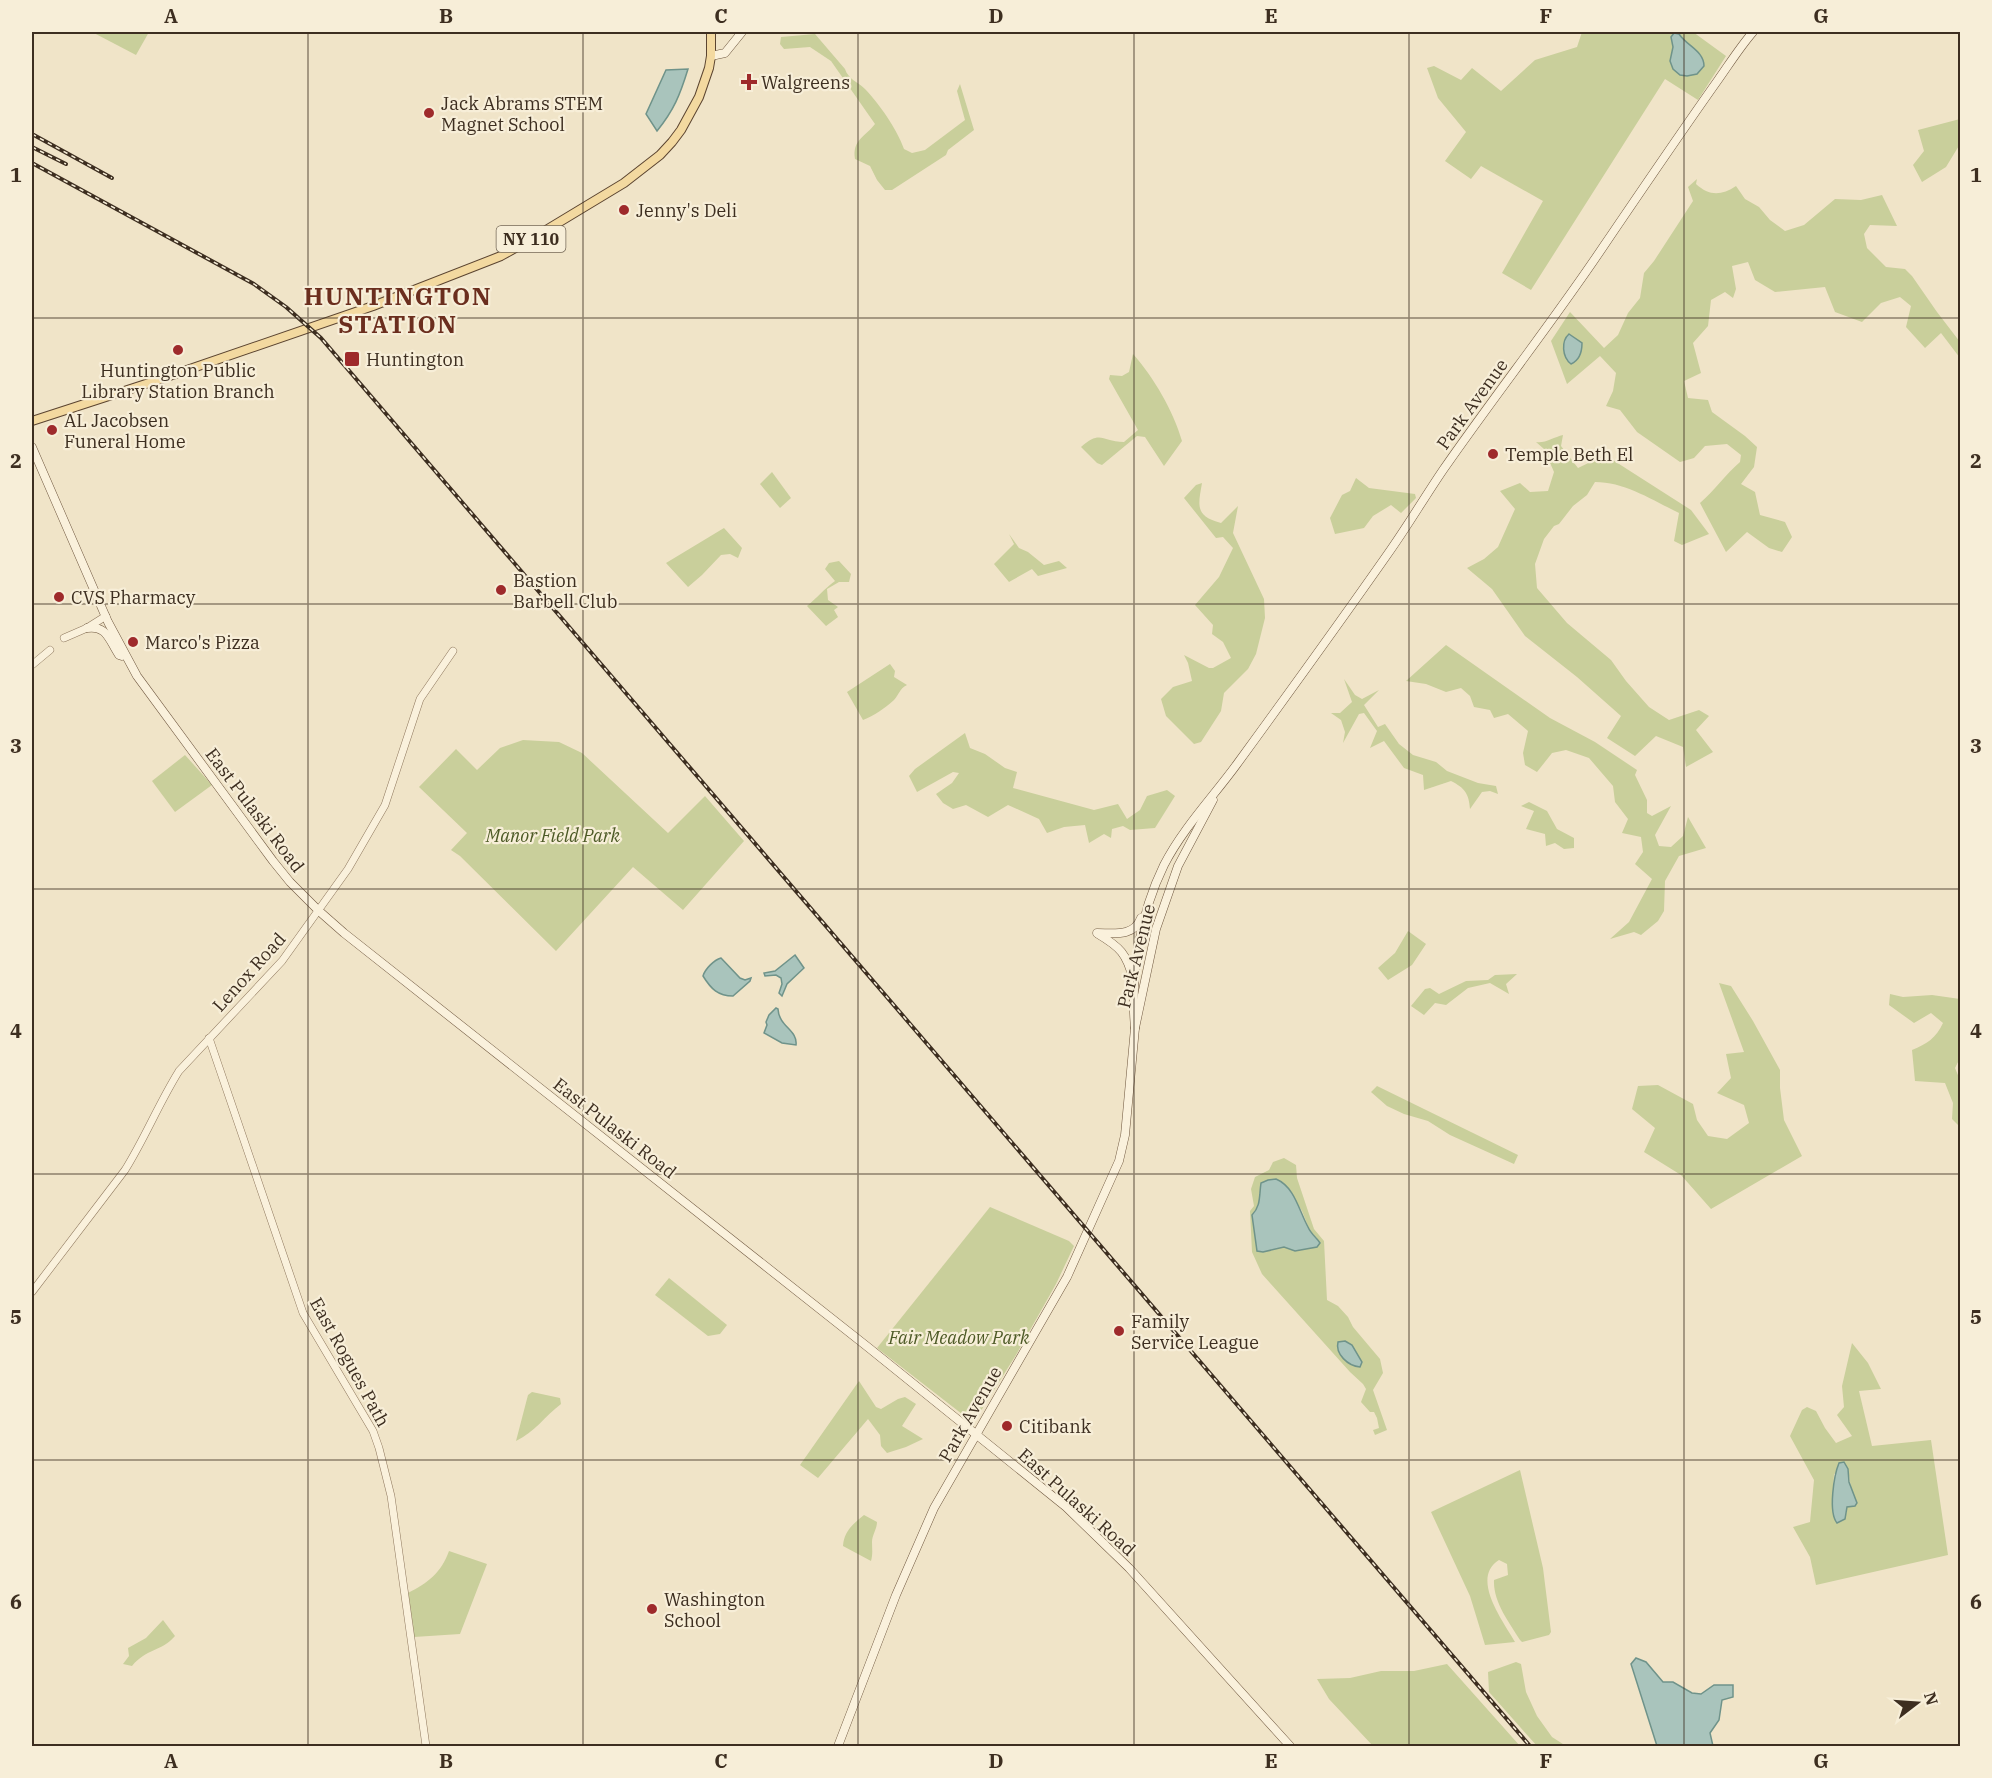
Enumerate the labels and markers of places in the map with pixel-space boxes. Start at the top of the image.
place label: Walgreens [761,71,850,94]
marker: Walgreens [742,75,756,89]
place label: Jack Abrams STEM Magnet School [441,92,603,136]
marker: Jack Abrams STEM Magnet School [422,106,436,120]
place label: Jenny's Deli [636,199,737,222]
marker: Jenny's Deli [617,203,631,217]
marker: Huntington Public Library Station Branch [171,343,185,357]
place label: Huntington [366,348,464,371]
marker: Huntington [343,350,361,368]
place label: Huntington Public Library Station Branch [81,359,275,403]
place label: AL Jacobsen Funeral Home [64,409,186,453]
marker: AL Jacobsen Funeral Home [45,423,59,437]
place label: Temple Beth El [1505,443,1633,466]
marker: Temple Beth El [1486,447,1500,461]
place label: Bastion Barbell Club [513,569,617,613]
marker: Bastion Barbell Club [494,583,508,597]
place label: CVS Pharmacy [71,586,196,609]
marker: CVS Pharmacy [52,590,66,604]
place label: Marco's Pizza [145,631,260,654]
marker: Marco's Pizza [126,635,140,649]
place label: Family Service League [1131,1310,1259,1354]
marker: Family Service League [1112,1324,1126,1338]
place label: Citibank [1019,1415,1092,1438]
marker: Citibank [1000,1419,1014,1433]
place label: Washington School [664,1588,765,1632]
marker: Washington School [645,1602,659,1616]

